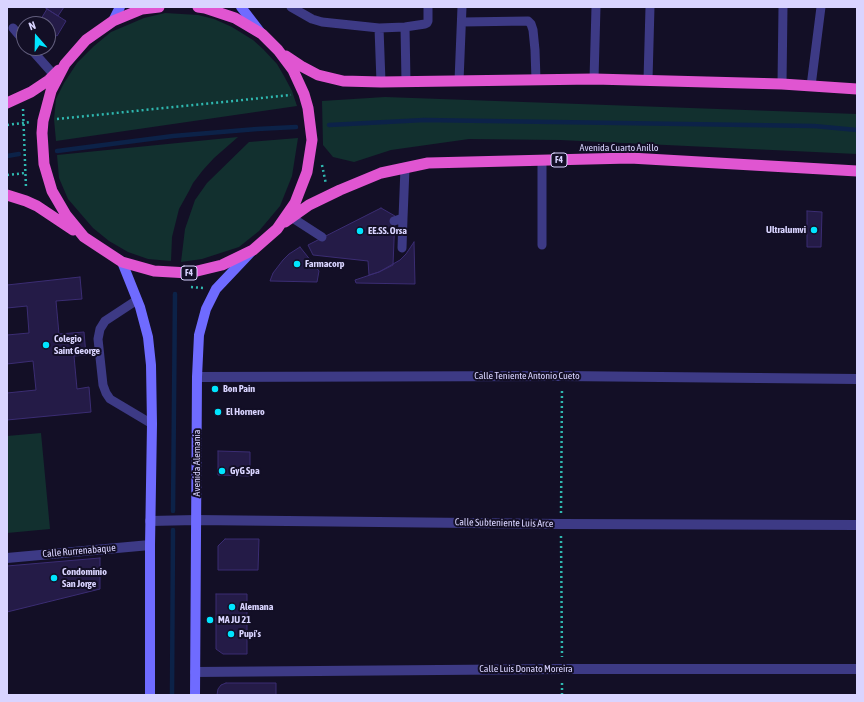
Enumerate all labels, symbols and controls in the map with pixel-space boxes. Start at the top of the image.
north arrow [16,16,56,56]
text: N [27,19,37,32]
street label: Avenida Cuarto Anillo [580,142,658,154]
road number: F4 [551,153,567,167]
place label: Ultralumvi [766,224,806,236]
place label: EE.SS. Orsa [368,225,407,237]
marker: Ultralumvi [809,225,819,235]
marker: EE.SS. Orsa [355,226,365,236]
place label: Farmacorp [305,258,344,270]
marker: Farmacorp [292,259,302,269]
road number: F4 [181,266,197,280]
place label: Colegio Saint George [54,333,100,356]
marker: Colegio Saint George [41,340,51,350]
street label: Calle Teniente Antonio Cueto [474,370,580,382]
place label: Bon Pain [223,383,255,395]
marker: Bon Pain [210,384,220,394]
place label: El Hornero [226,406,265,418]
marker: El Hornero [213,407,223,417]
street label: Avenida Alemania [191,429,203,497]
place label: GyG Spa [230,465,260,477]
marker: GyG Spa [217,466,227,476]
street label: Calle Subteniente Luis Arce [455,516,553,530]
street label: Calle Rurrenabaque [42,542,116,560]
place label: Condominio San Jorge [62,566,107,590]
marker: Condominio San Jorge [49,573,59,583]
place label: Alemana [240,601,273,613]
marker: Alemana [227,602,237,612]
place label: MA JU 21 [218,614,251,626]
marker: MA JU 21 [205,615,215,625]
place label: Pupí's [239,628,261,640]
marker: Pupí's [226,629,236,639]
street label: Calle Luis Donato Moreira [479,663,573,675]

